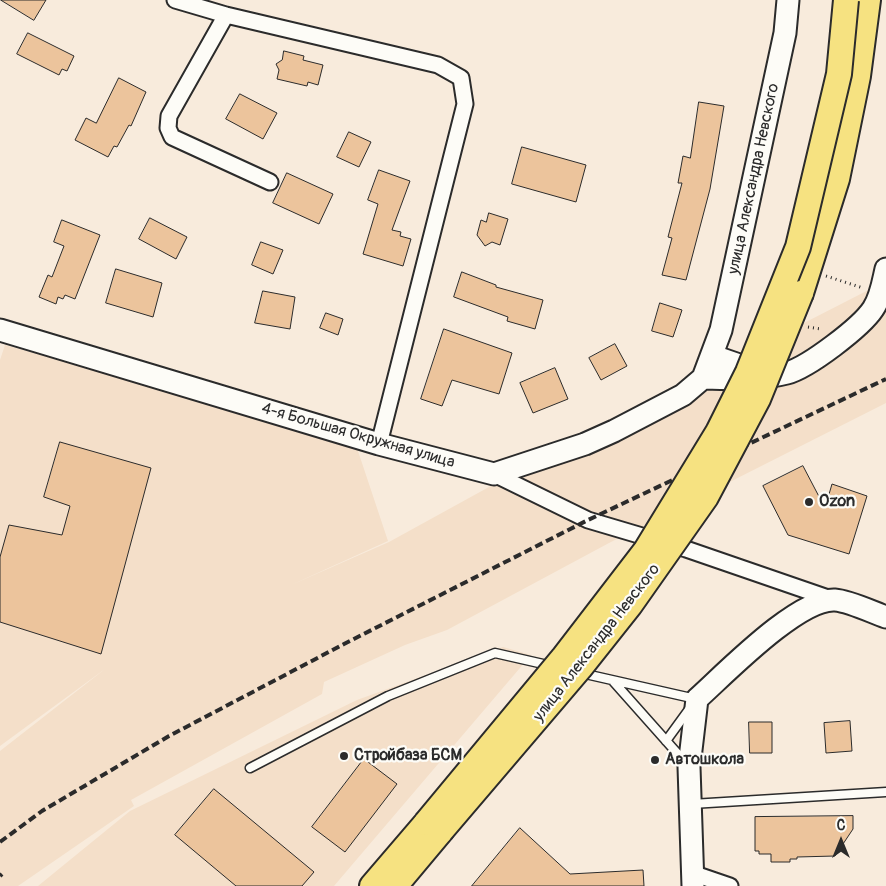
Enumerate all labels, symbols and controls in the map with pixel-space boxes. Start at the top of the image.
street label: улица Александра Невского [724,82,784,276]
street label: 4-я Большая Окружная улица [259,399,457,473]
place label: Ozon [819,492,855,512]
marker: Ozon [803,496,815,508]
street label: улица Александра Невского [529,560,665,726]
place label: Стройбаза БСМ [354,746,462,766]
marker: Стройбаза БСМ [338,750,350,762]
place label: Автошкола [665,750,744,770]
marker: Автошкола [649,754,661,766]
north arrow [816,816,866,866]
text: С [837,817,845,834]

